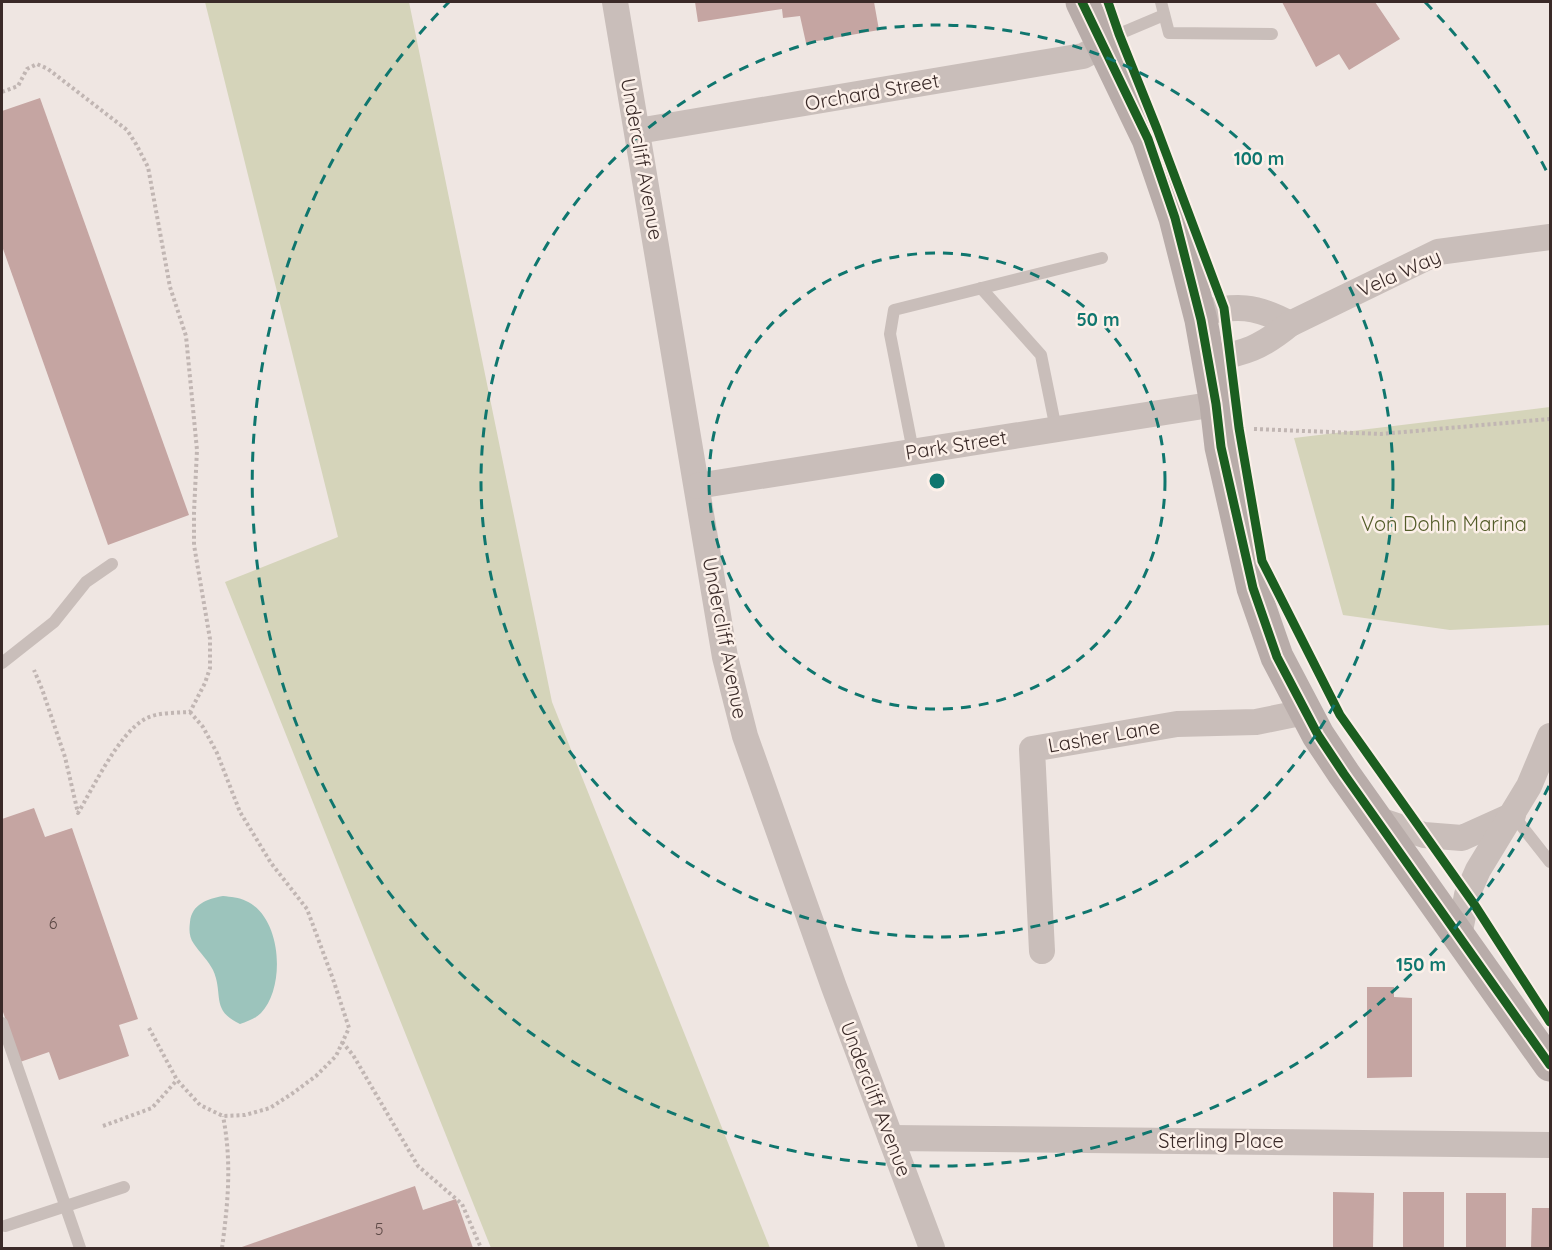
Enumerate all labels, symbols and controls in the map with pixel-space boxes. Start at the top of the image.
street label: Orchard Street [803,67,941,116]
street label: Undercliff Avenue [616,76,669,242]
text: 100 m [1234,147,1284,170]
street label: Vela Way [1353,243,1445,302]
text: 50 m [1076,308,1120,331]
street label: Park Street [903,424,1009,465]
centre of rings [927,471,947,491]
park label: Von Dohln Marina [1361,511,1527,536]
street label: Undercliff Avenue [698,555,753,721]
street label: Lasher Lane [1046,713,1162,758]
house number: 6 [49,913,58,933]
text: 150 m [1396,953,1446,976]
street label: Undercliff Avenue [835,1018,918,1180]
street label: Sterling Place [1158,1128,1284,1153]
house number: 5 [375,1219,383,1239]

